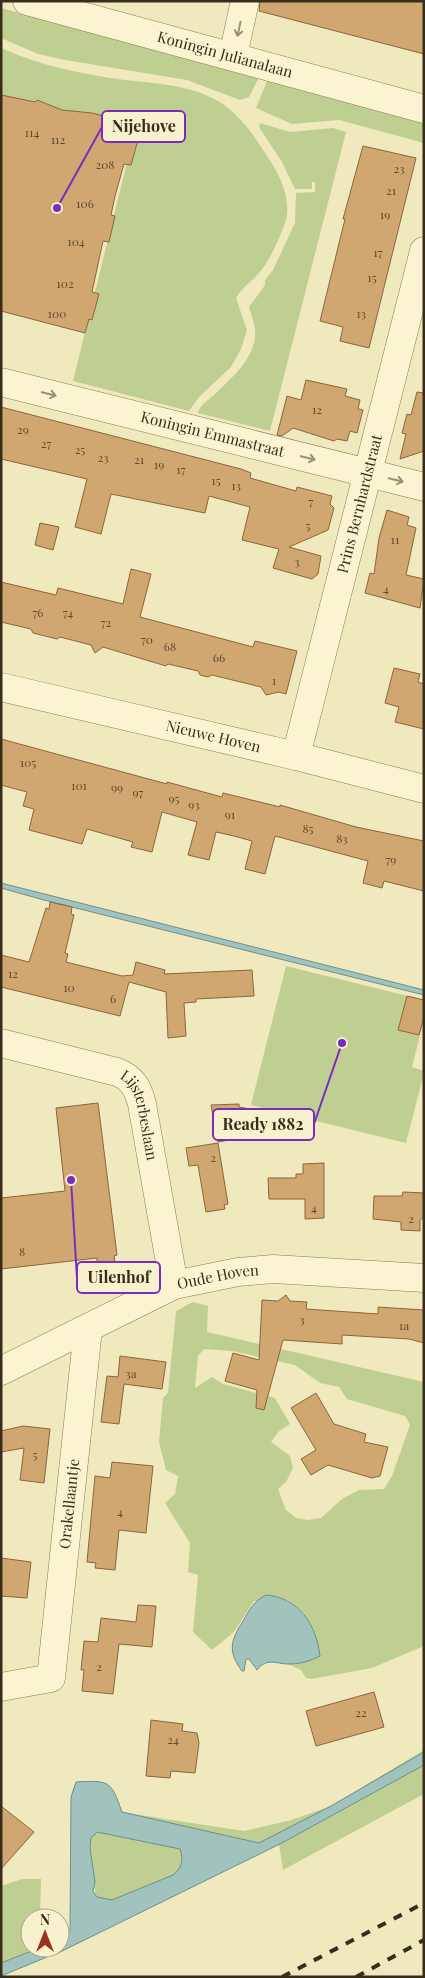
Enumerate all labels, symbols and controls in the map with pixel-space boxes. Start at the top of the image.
one-way arrow [234,20,244,36]
street label: Koningin Julianalaan [155,26,295,82]
callout: Nijehove [102,111,185,142]
text: Nijehove [112,115,176,136]
house number: 114 [25,124,39,140]
house number: 112 [51,131,66,147]
house number: 208 [95,156,115,172]
house number: 23 [393,160,405,176]
house number: 21 [386,182,397,198]
house number: 106 [76,195,94,211]
house number: 19 [380,206,390,222]
house number: 104 [67,233,85,249]
house number: 17 [373,244,383,260]
house number: 15 [367,269,377,285]
house number: 102 [56,275,74,291]
house number: 100 [48,305,66,321]
house number: 13 [356,305,366,321]
one-way arrow [40,390,56,399]
house number: 12 [312,401,322,417]
street label: Koningin Emmastraat [139,406,288,461]
house number: 29 [17,421,29,437]
street label: Prins Bernhardstraat [332,432,386,575]
house number: 27 [41,435,51,451]
house number: 25 [75,441,85,457]
house number: 23 [97,449,109,465]
house number: 21 [134,451,145,467]
one-way arrow [300,454,316,463]
house number: 19 [154,456,164,472]
house number: 17 [176,461,186,477]
house number: 15 [211,472,221,488]
one-way arrow [387,476,403,485]
house number: 13 [231,477,241,493]
house number: 7 [309,493,314,509]
house number: 5 [306,517,311,533]
house number: 11 [391,531,400,547]
house number: 3 [294,553,300,569]
house number: 4 [383,580,389,596]
house number: 76 [32,604,44,620]
house number: 74 [63,604,73,620]
house number: 72 [101,614,112,630]
house number: 70 [141,631,153,647]
house number: 68 [164,638,176,654]
house number: 66 [213,649,225,665]
house number: 1 [272,672,277,688]
street label: Nieuwe Hoven [164,715,263,756]
house number: 105 [20,754,36,770]
house number: 101 [71,777,88,793]
house number: 99 [111,779,123,795]
house number: 97 [133,784,144,800]
house number: 95 [168,790,180,806]
house number: 93 [188,796,200,812]
house number: 91 [225,806,236,822]
house number: 85 [302,820,314,836]
house number: 83 [336,830,348,846]
house number: 79 [386,851,396,867]
house number: 12 [8,965,18,981]
house number: 10 [63,979,75,995]
house number: 6 [110,990,116,1006]
street label: Lijsterbeslaan [117,1065,163,1162]
callout: Ready 1882 [213,1109,314,1140]
text: Ready 1882 [222,1113,304,1134]
house number: 2 [210,1149,216,1165]
house number: 4 [311,1199,317,1215]
house number: 2 [408,1210,414,1226]
house number: 8 [19,1243,25,1259]
street label: Oude Hoven [175,1259,260,1293]
callout: Uilenhof [77,1262,160,1293]
text: Uilenhof [88,1266,152,1287]
house number: 3 [299,1311,305,1327]
house number: 1a [399,1317,409,1333]
house number: 3a [125,1365,137,1381]
house number: 5 [33,1446,38,1462]
street label: Orakellaantje [54,1458,83,1550]
house number: 4 [117,1503,123,1519]
house number: 2 [96,1658,102,1674]
house number: 22 [355,1704,367,1720]
house number: 24 [167,1731,179,1747]
north arrow [20,1908,70,1958]
text: N [40,1910,50,1929]

